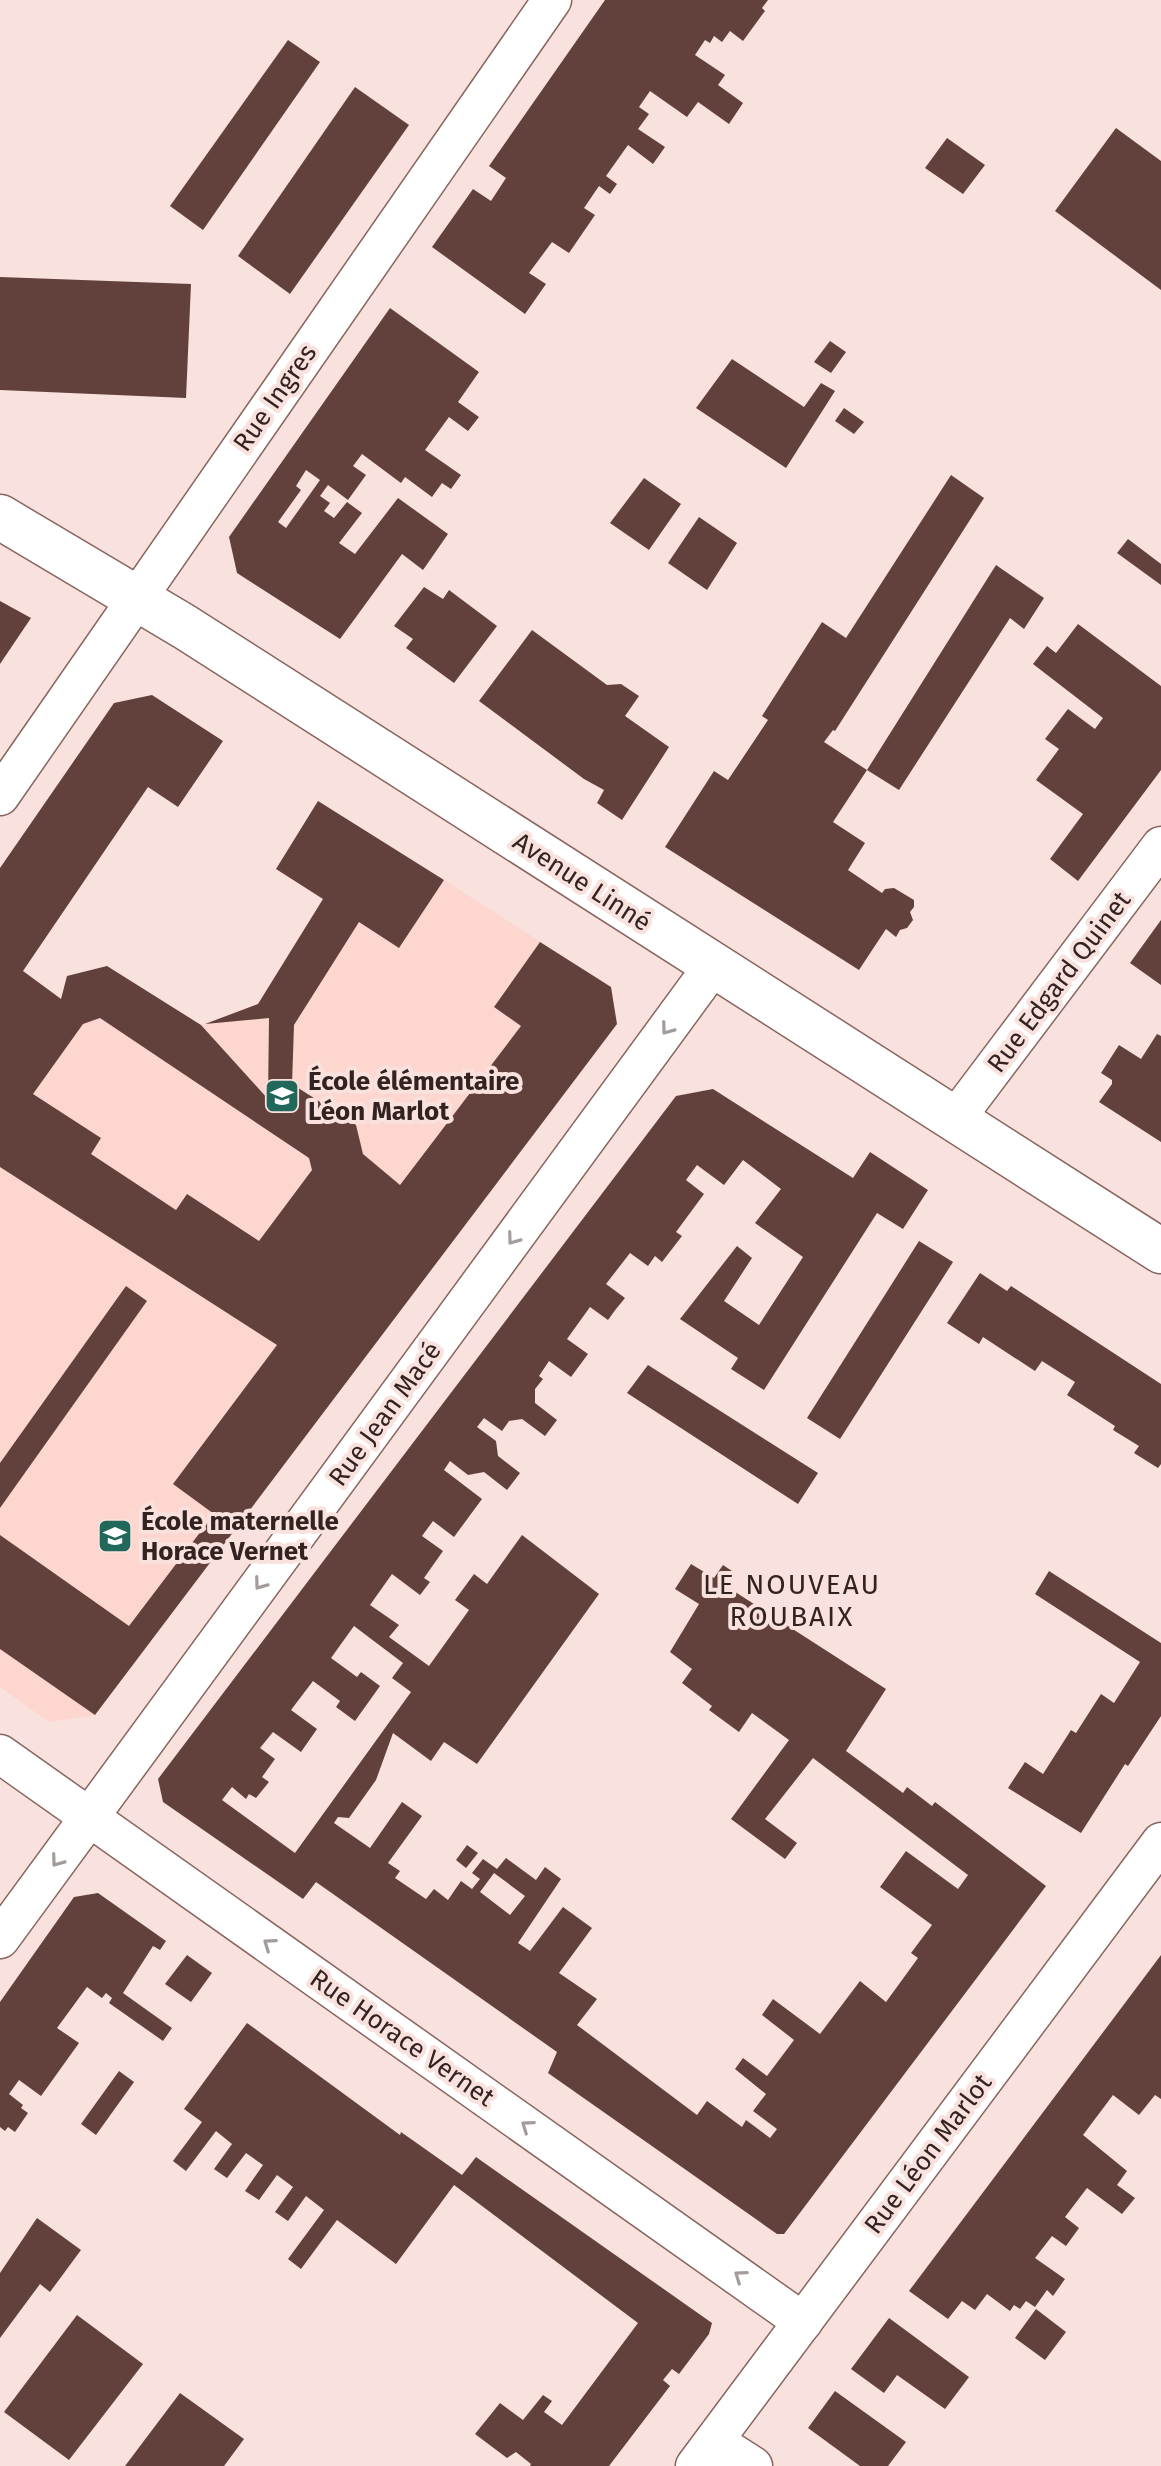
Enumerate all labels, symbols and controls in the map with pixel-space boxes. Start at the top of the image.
street label: Rue Ingres [227,338,323,458]
street label: Avenue Linné [507,826,657,938]
street label: Rue Edgard Quinet [981,885,1138,1079]
one-way arrow [662,1020,677,1035]
place label: École élémentaire Léon Marlot [308,1065,519,1127]
school or university icon: École élémentaire Léon Marlot [263,1077,301,1115]
one-way arrow [508,1230,523,1244]
street label: Rue Jean Macé [322,1336,448,1492]
place label: École maternelle Horace Vernet [141,1505,339,1567]
school or university icon: École maternelle Horace Vernet [96,1517,134,1555]
district label: LE NOUVEAU ROUBAIX [703,1568,881,1633]
one-way arrow [255,1575,270,1590]
one-way arrow [52,1853,67,1867]
one-way arrow [264,1939,278,1954]
street label: Rue Horace Vernet [304,1963,501,2114]
street label: Rue Léon Marlot [858,2067,999,2240]
one-way arrow [522,2121,536,2136]
one-way arrow [734,2272,748,2286]

